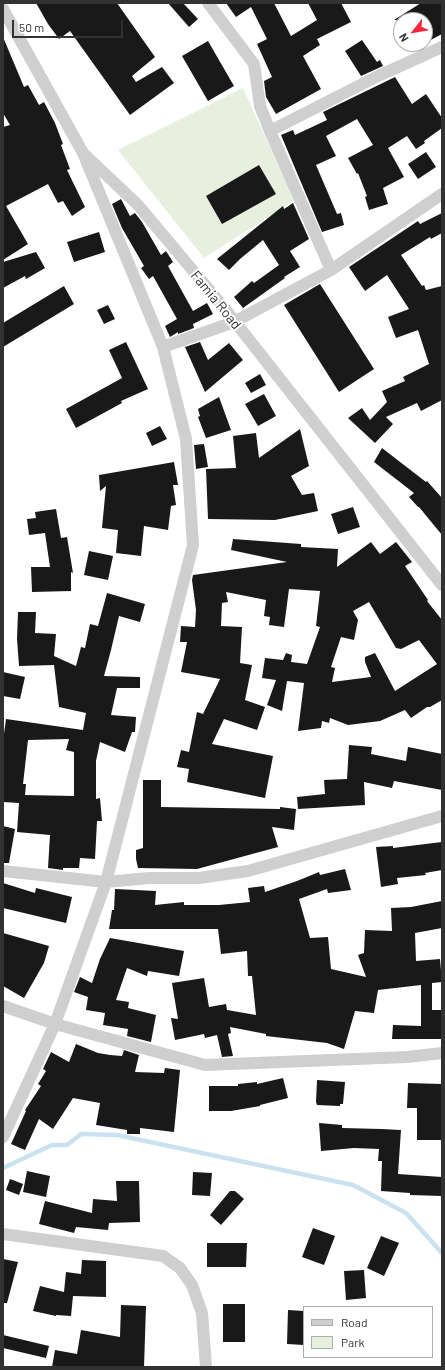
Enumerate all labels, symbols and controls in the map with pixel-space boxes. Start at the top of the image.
scale bar [14,12,125,38]
north arrow [393,12,433,52]
text: 50 m [19,20,44,34]
text: N [396,31,411,44]
street label: Famia Road [187,267,245,333]
legend [303,1306,433,1358]
text: Road [341,1315,368,1329]
text: Park [341,1335,365,1349]

